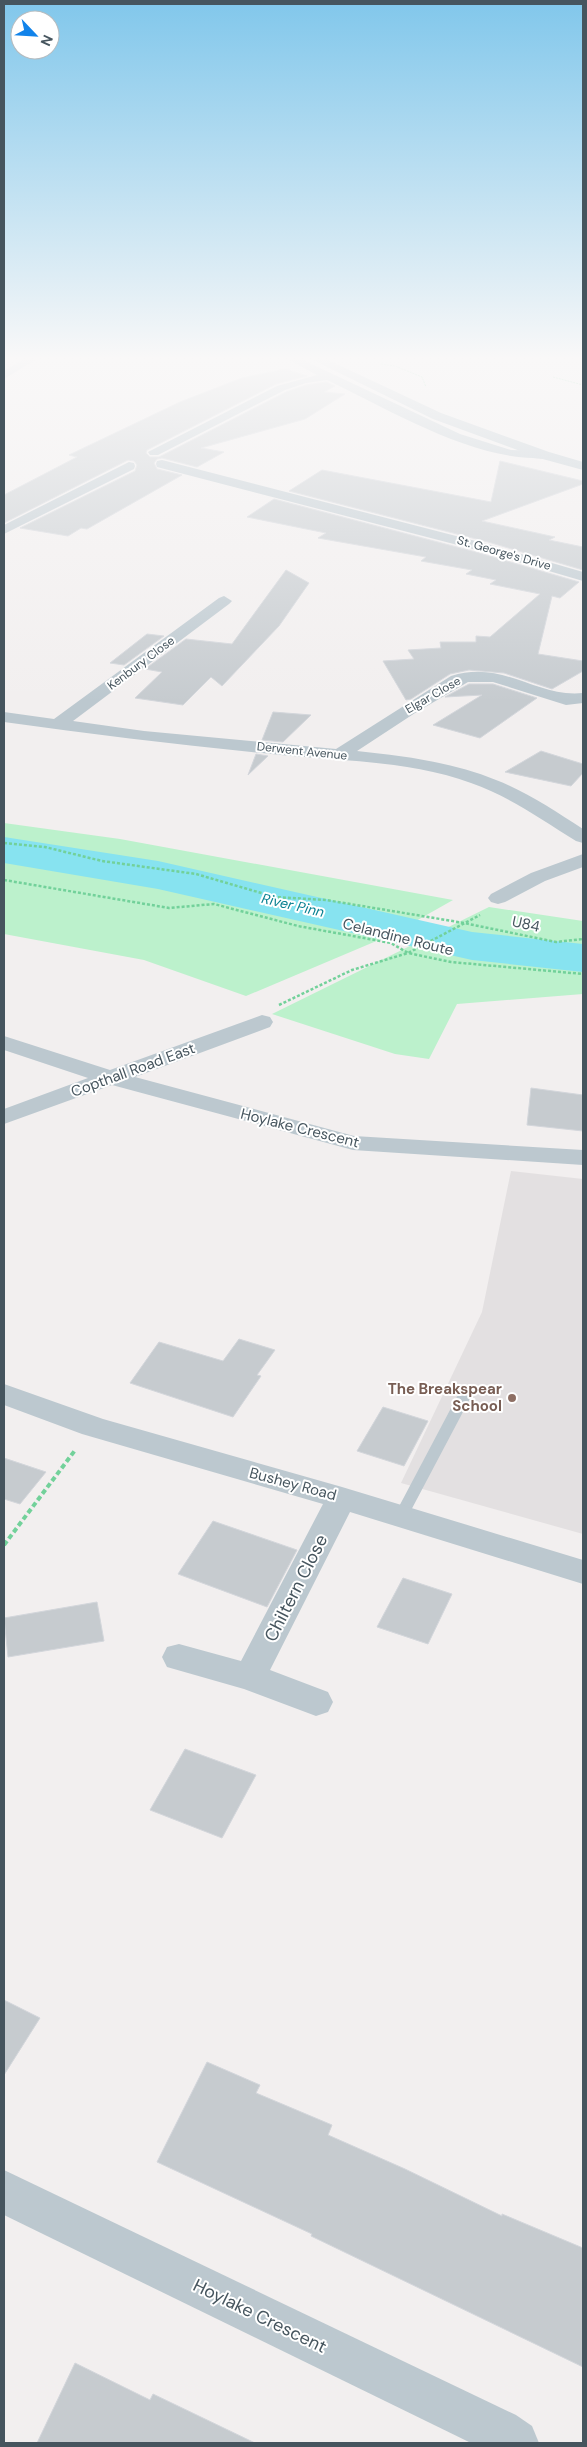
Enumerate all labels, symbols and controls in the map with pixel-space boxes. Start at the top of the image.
north arrow [10,10,60,60]
text: N [36,32,57,49]
street label: St. George's Drive [455,532,553,574]
street label: Kenbury Close [104,632,178,694]
street label: Elgar Close [402,673,464,717]
street label: Derwent Avenue [256,738,348,764]
water label: River Pinn [260,889,326,921]
street label: U84 [510,911,542,937]
street label: Celandine Route [340,914,456,960]
street label: Copthall Road East [68,1038,198,1102]
street label: Hoylake Crescent [239,1104,362,1152]
place label: The Breakspear School [388,1379,502,1416]
marker: The Breakspear School [506,1392,518,1404]
street label: Bushey Road [247,1463,339,1505]
street label: Chiltern Close [259,1530,333,1646]
street label: Hoylake Crescent [189,2273,331,2359]

